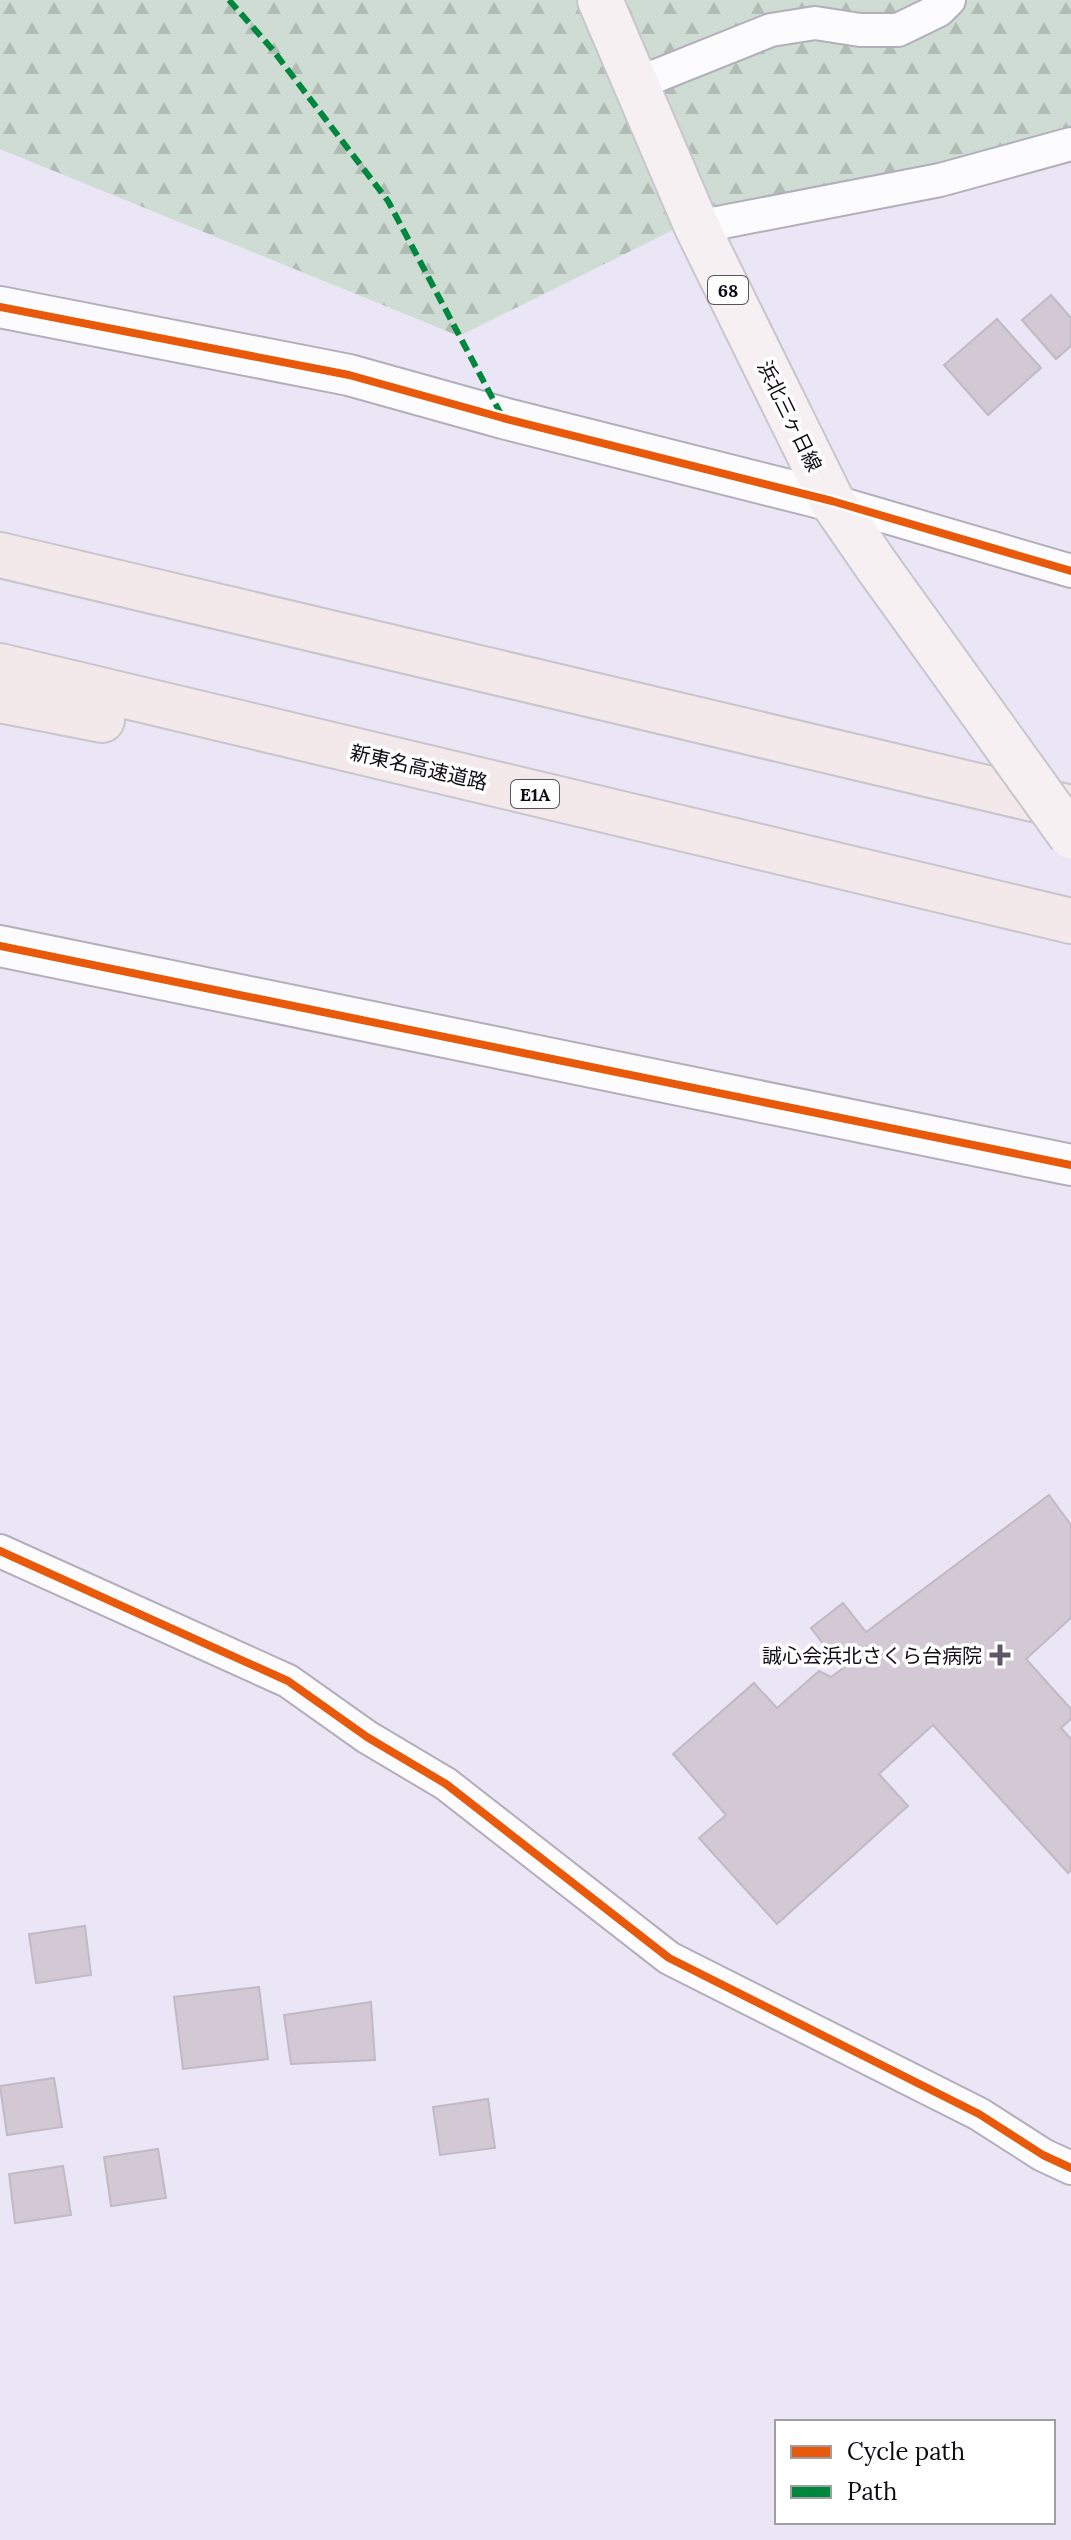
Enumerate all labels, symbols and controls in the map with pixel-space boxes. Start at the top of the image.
road number: 68 [708,276,748,304]
street label: 浜北三ヶ日線 [752,357,828,475]
street label: 新東名高速道路 [348,739,490,795]
road number: E1A [511,780,559,808]
place label: 誠心会浜北さくら台病院 [762,1643,982,1668]
marker: 誠心会浜北さくら台病院 [989,1644,1011,1666]
legend [775,2420,1055,2524]
text: Cycle path [847,2436,965,2467]
text: Path [847,2476,897,2507]

